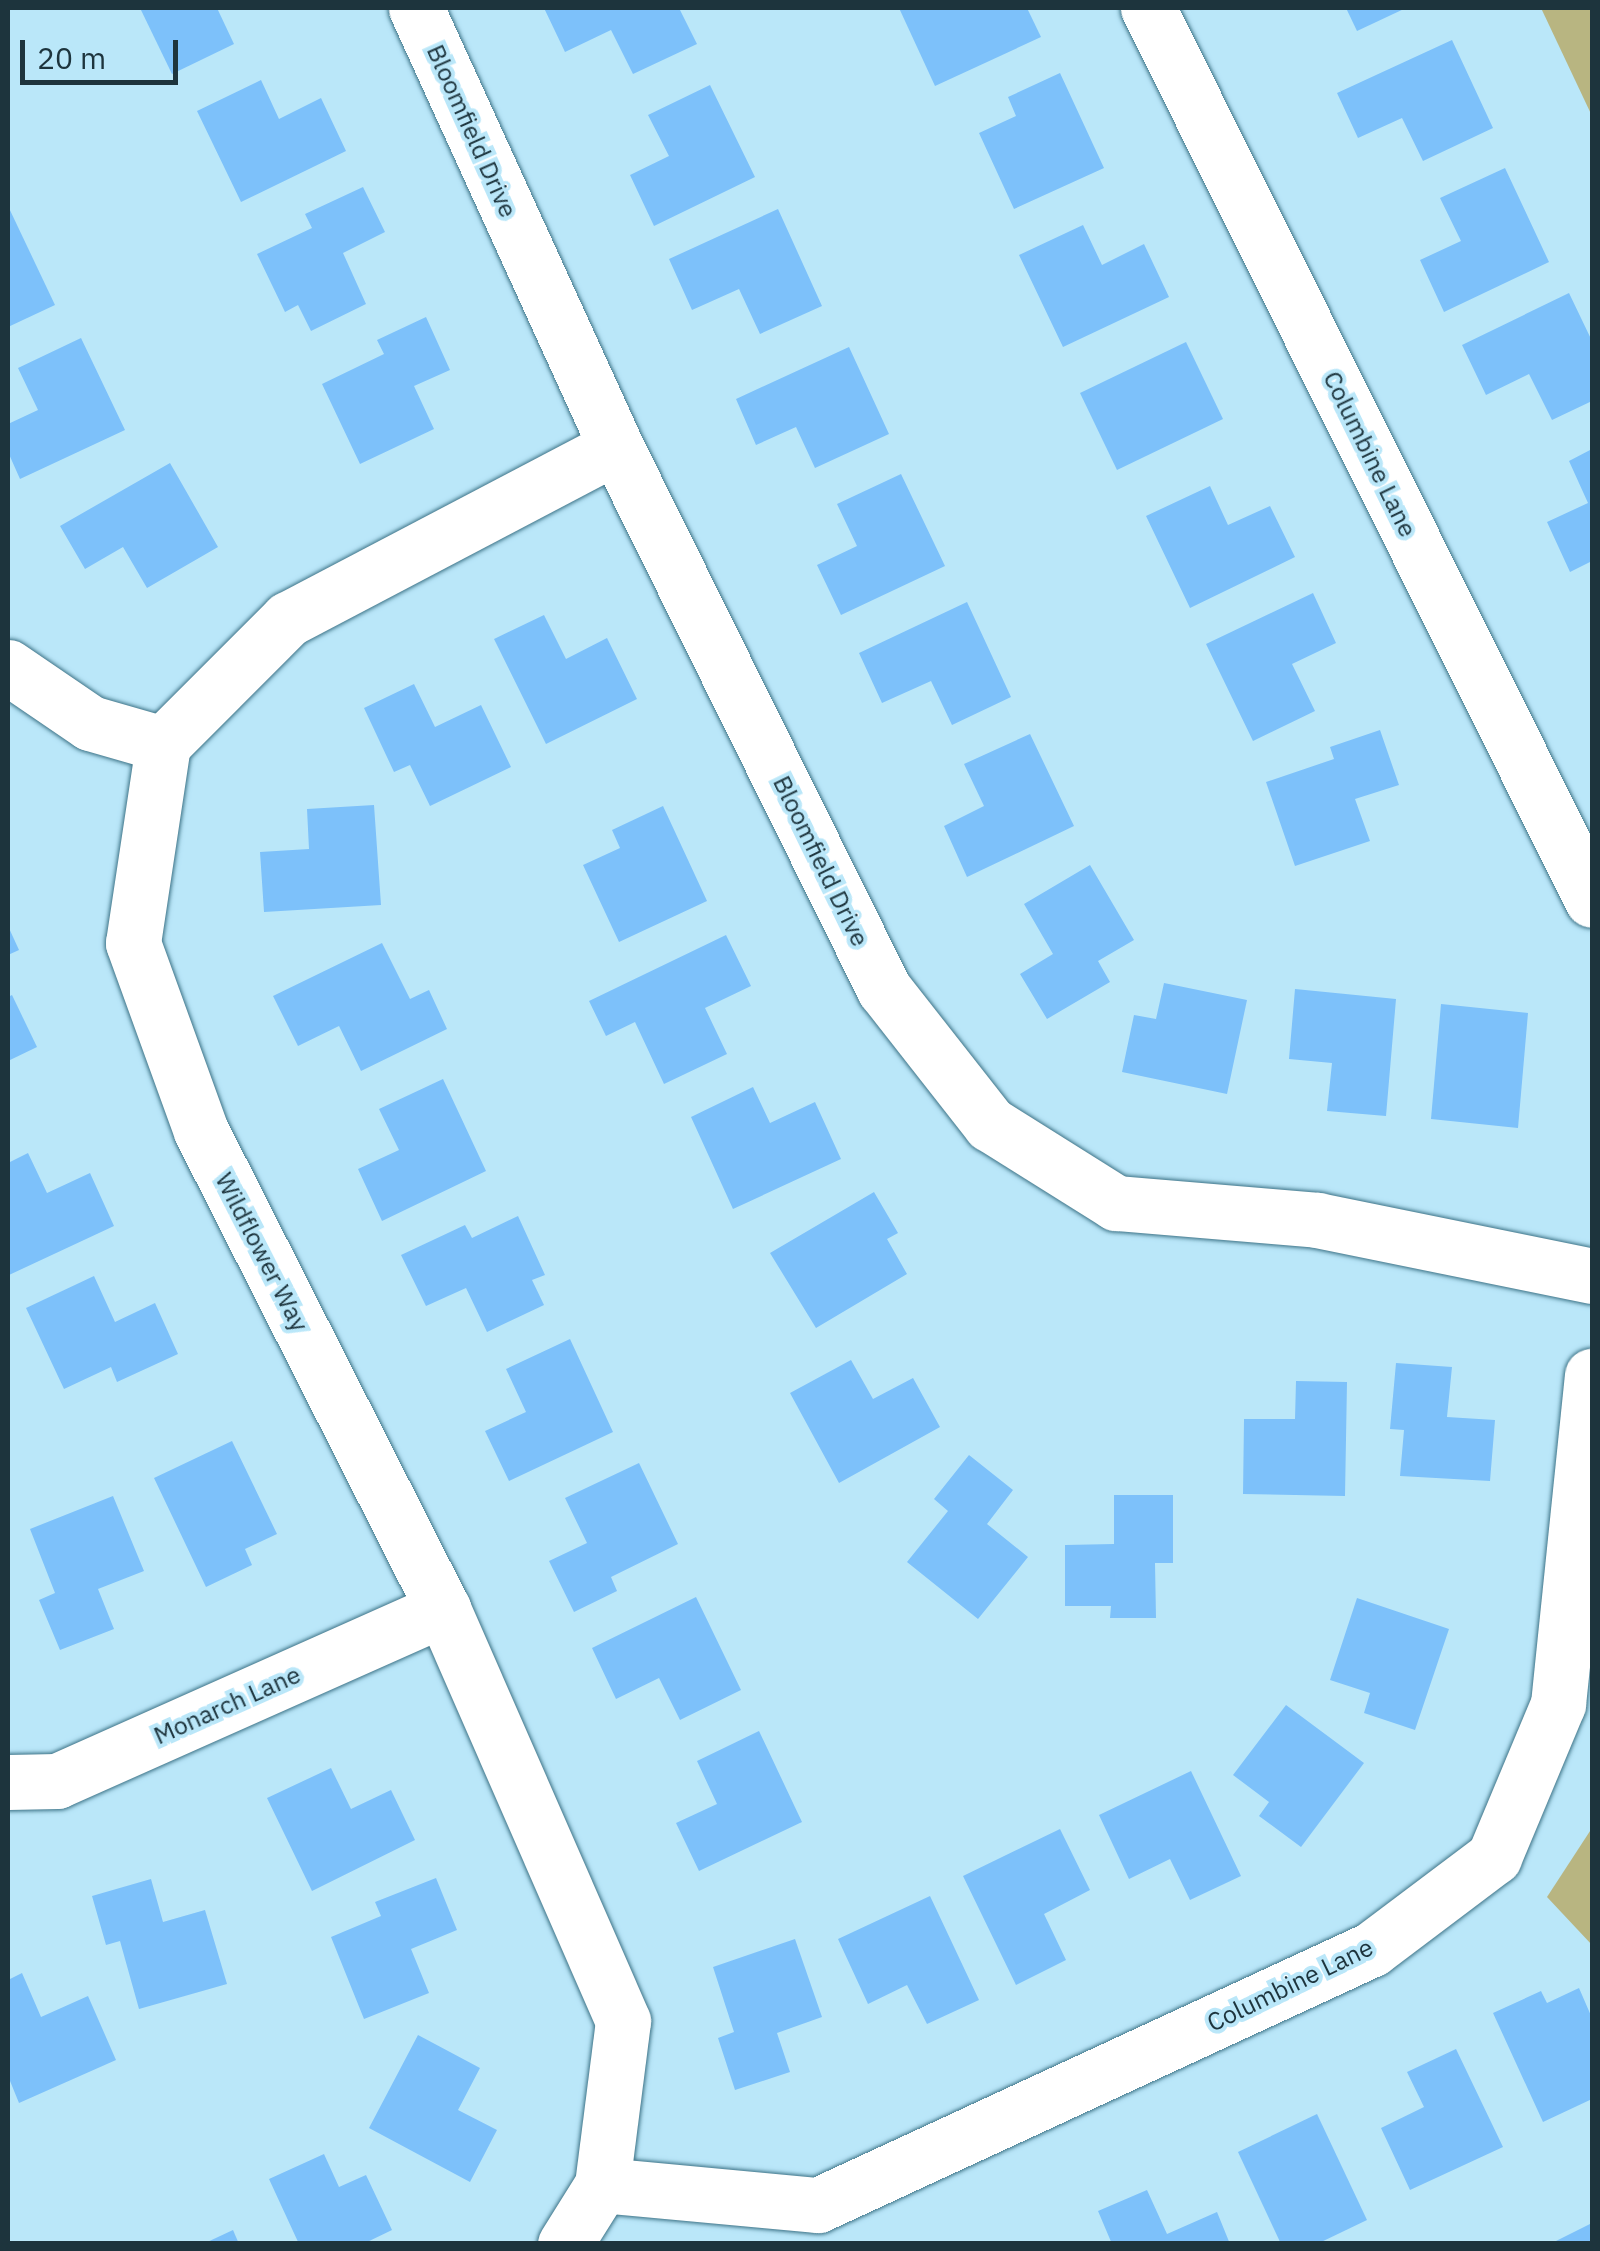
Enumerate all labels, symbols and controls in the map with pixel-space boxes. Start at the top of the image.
scale bar [25,20,182,82]
text: 20 m [37,38,106,77]
street label: Bloomfield Drive [420,40,524,222]
street label: Columbine Lane [1317,366,1423,542]
street label: Bloomfield Drive [767,771,875,951]
street label: Wildflower Way [209,1168,315,1336]
street label: Monarch Lane [149,1659,305,1751]
street label: Columbine Lane [1202,1932,1378,2038]

